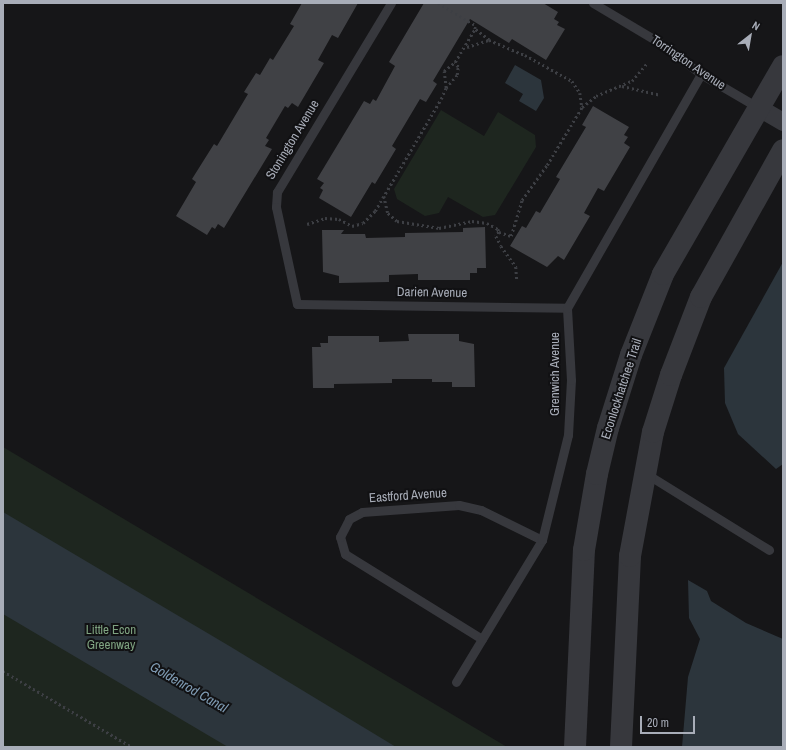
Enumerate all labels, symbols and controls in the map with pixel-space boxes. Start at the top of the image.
north arrow [730,16,770,56]
text: N [750,18,763,33]
street label: Torrington Avenue [648,32,728,94]
street label: Stonington Avenue [263,97,323,183]
street label: Darien Avenue [396,285,468,301]
street label: Grenwich Avenue [547,332,563,416]
street label: Econlockhatchee Trail [598,337,646,441]
street label: Eastford Avenue [368,485,448,507]
park label: Little Econ Greenway [86,623,136,654]
water label: Goldenrod Canal [147,658,231,716]
scale bar [642,708,697,734]
text: 20 m [647,715,669,731]

